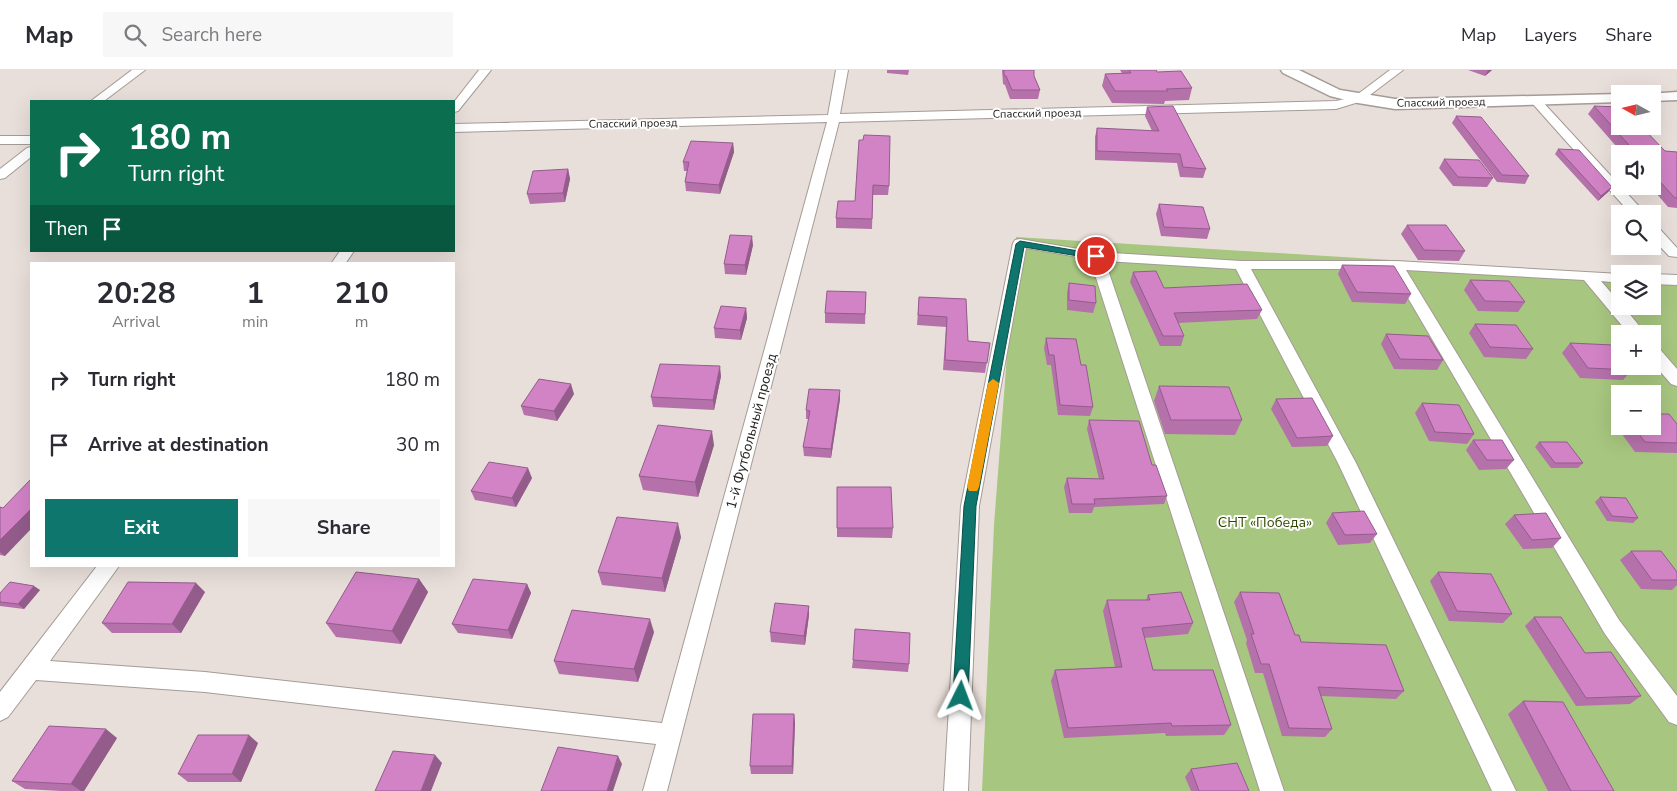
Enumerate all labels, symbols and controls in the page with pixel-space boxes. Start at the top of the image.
search box [103,12,453,57]
text: Map [25,19,73,51]
icon: search [121,21,149,49]
text: Search here [161,22,262,48]
text: Map [1461,23,1496,47]
text: Layers [1524,23,1577,47]
text: Share [1605,23,1652,47]
north arrow [1611,85,1661,135]
map controls [1611,85,1661,435]
street label: Спасский проезд [1396,94,1486,111]
street label: Спасский проезд [992,105,1082,122]
text: 180 m [128,114,231,161]
street label: Спасский проезд [588,115,678,132]
icon: right [45,120,110,185]
button: sound [1611,145,1661,195]
text: Turn right [128,159,224,189]
button: search [1611,205,1661,255]
icon: arrive [98,215,126,243]
text: Then [45,216,88,242]
pin [1075,235,1117,277]
icon: arrive [1082,242,1110,270]
button: layers [1611,265,1661,315]
text: 20:28 [96,273,176,314]
text: 1 [246,273,264,314]
text: 210 [335,273,389,314]
text: Arrival [112,311,160,333]
text: min [242,311,268,333]
text: m [355,311,369,333]
button: + [1611,325,1661,375]
street label: 1-й Футбольный проезд [722,351,781,511]
icon: right [45,366,73,394]
text: Turn right [88,367,175,393]
text: 180 m [385,367,440,393]
button: − [1611,385,1661,435]
icon: arrive [45,431,73,459]
text: Arrive at destination [88,432,269,458]
text: 30 m [396,432,440,458]
button: Exit [45,499,238,557]
button: Share [248,499,440,557]
park label: СНТ «Победа» [1218,513,1312,532]
position arrow [934,669,986,721]

